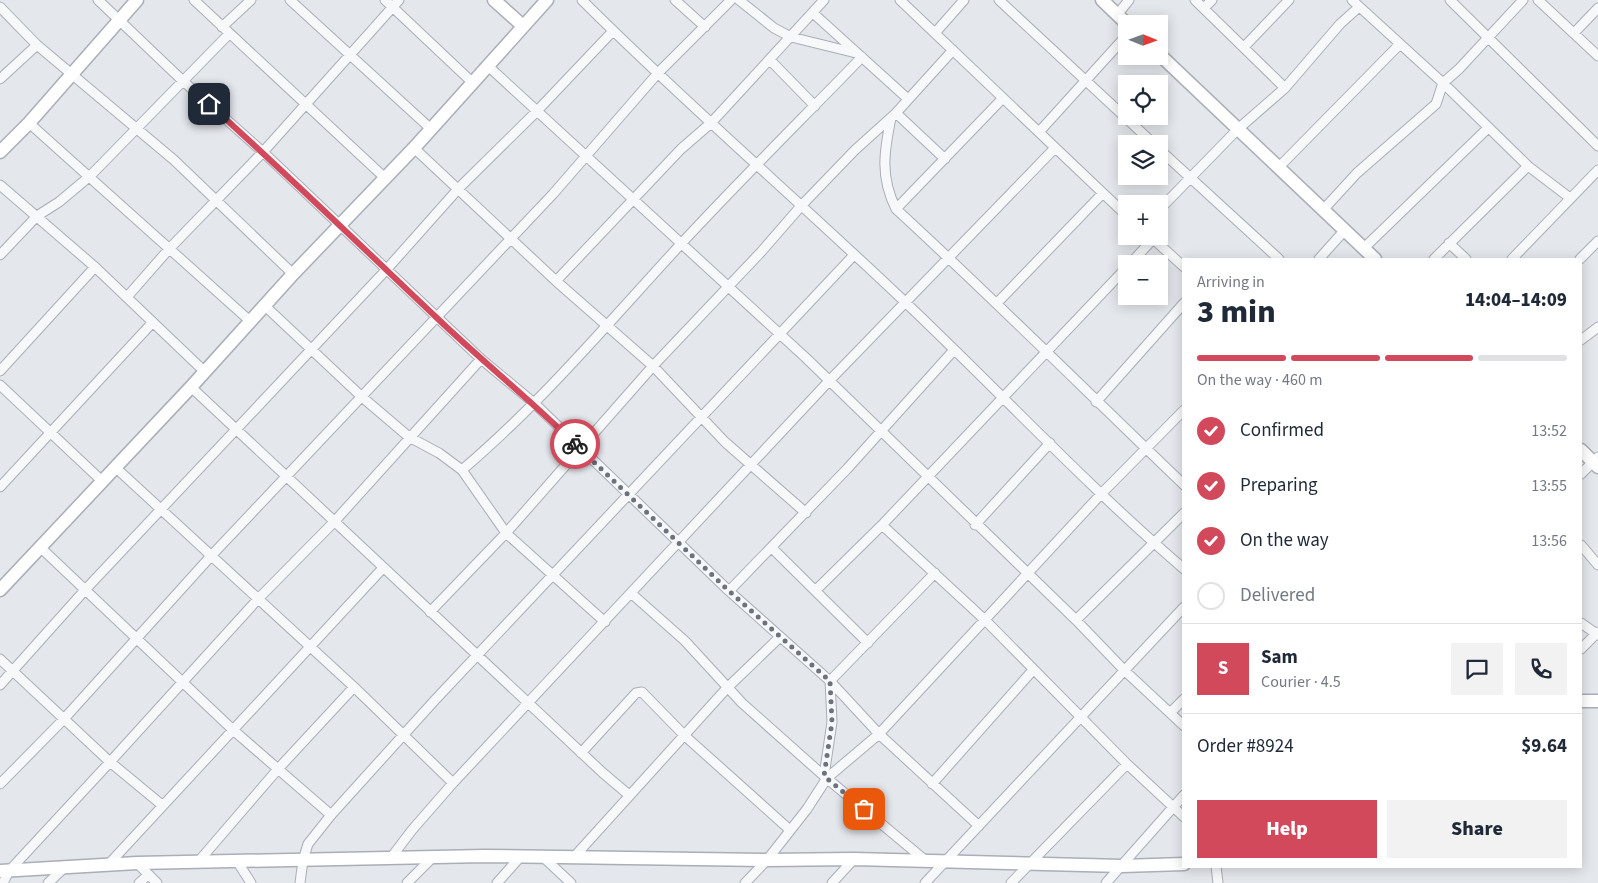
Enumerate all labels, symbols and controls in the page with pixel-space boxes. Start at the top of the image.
north arrow [1118,15,1168,65]
map controls [1118,15,1168,305]
button: locate [1118,75,1168,125]
pin [188,83,230,125]
icon: home [195,90,223,118]
button: layers [1118,135,1168,185]
button: + [1118,195,1168,245]
button: − [1118,255,1168,305]
text: Arriving in [1197,271,1265,293]
text: 14:04–14:09 [1465,287,1567,314]
text: 3 min [1197,289,1276,335]
text: On the way · 460 m [1197,369,1322,391]
icon: check [1197,417,1225,445]
text: Confirmed [1240,417,1324,444]
courier [550,419,600,469]
text: 13:52 [1531,420,1567,442]
icon: bike [561,430,589,458]
icon: check [1197,472,1225,500]
text: Preparing [1240,472,1318,499]
text: 13:55 [1531,475,1567,497]
icon: check [1197,527,1225,555]
text: On the way [1240,527,1329,554]
text: 13:56 [1531,530,1567,552]
text: Delivered [1240,582,1315,609]
button: chat [1451,643,1503,695]
button: phone [1515,643,1567,695]
text: Sam [1261,644,1298,671]
text: S [1218,655,1228,682]
text: Courier · 4.5 [1261,671,1341,693]
text: Order #8924 [1197,733,1294,760]
text: $9.64 [1521,733,1567,760]
pin [843,788,885,830]
icon: bag [850,795,878,823]
button: Help [1197,800,1377,858]
button: Share [1387,800,1567,858]

